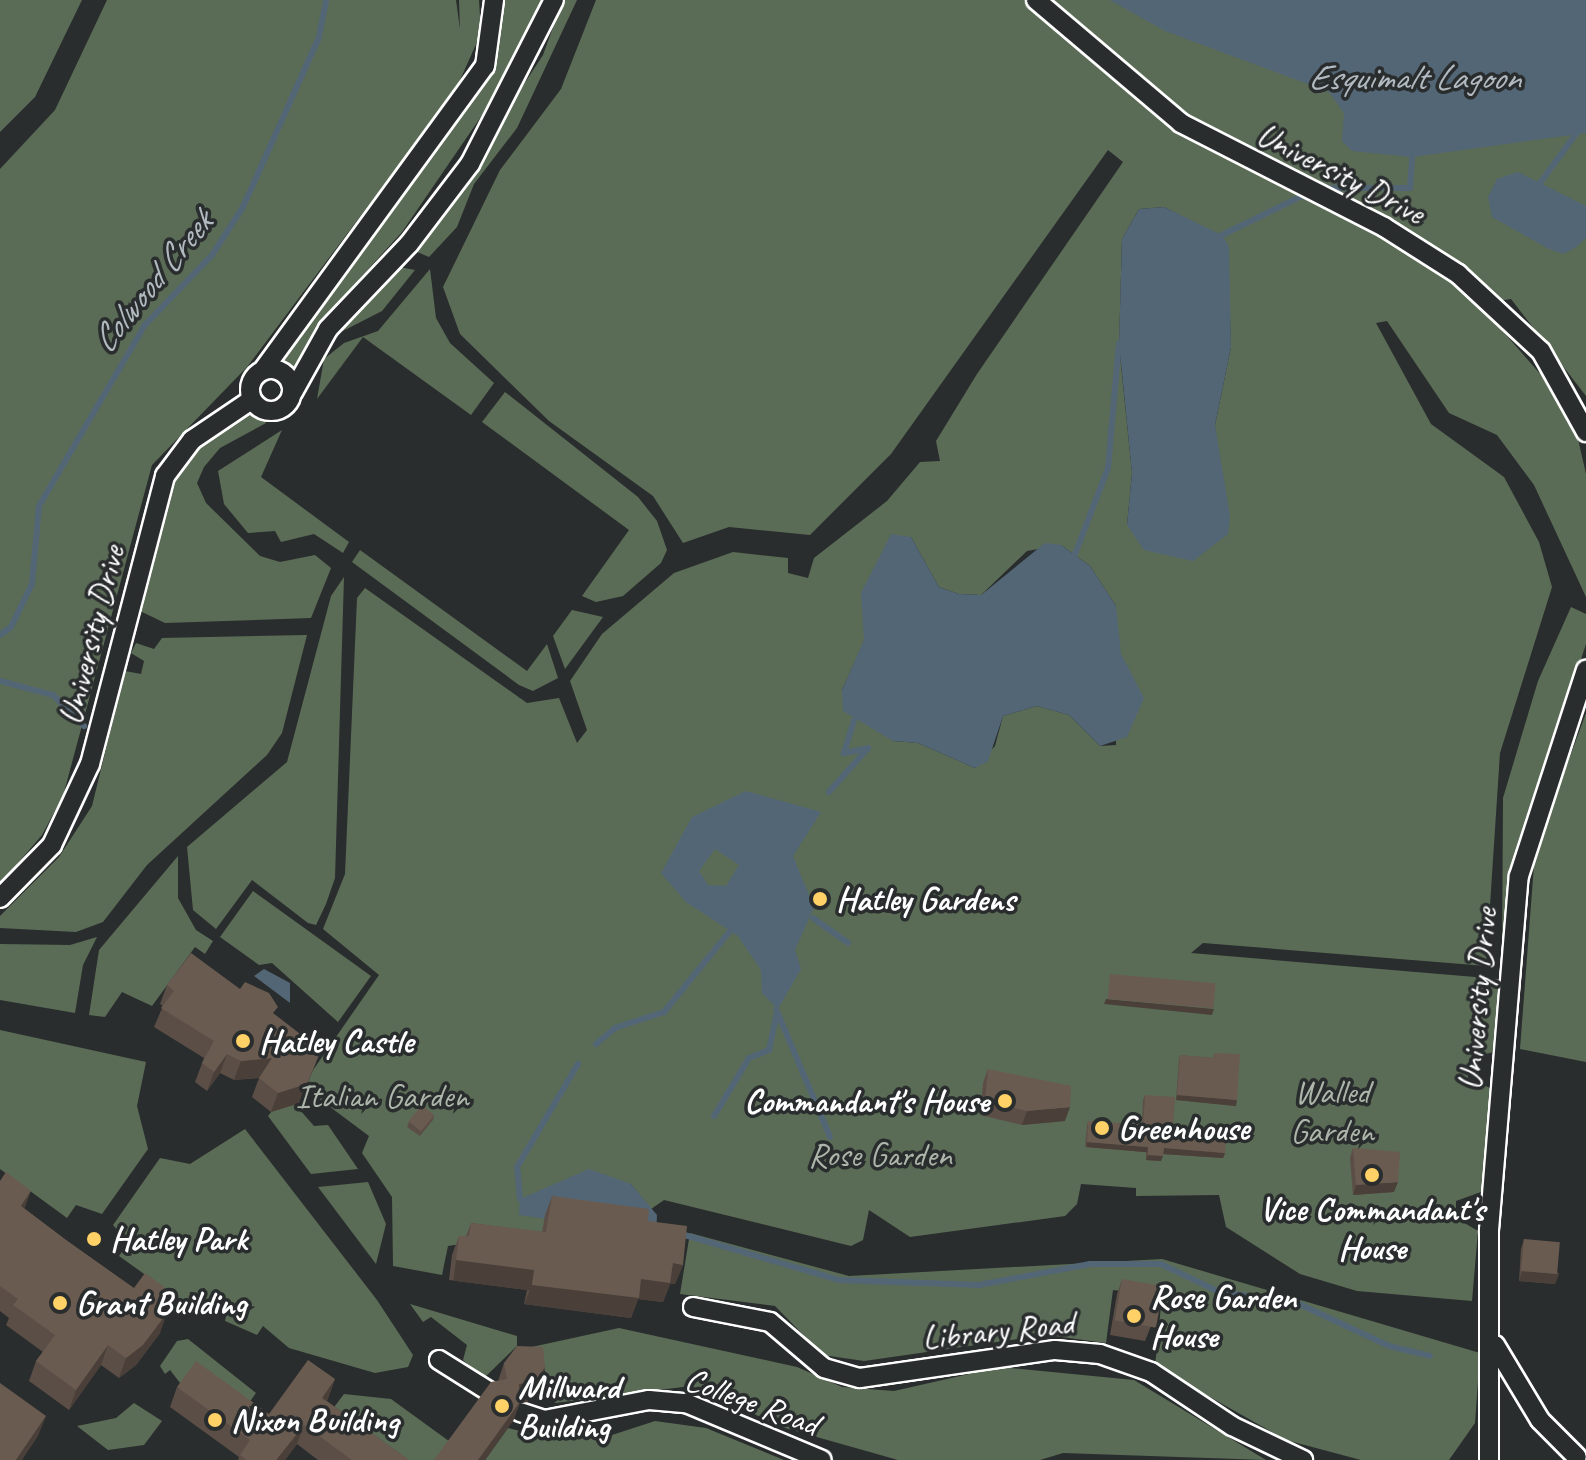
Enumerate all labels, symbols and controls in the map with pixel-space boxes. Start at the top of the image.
water label: Esquimalt Lagoon [1308,56,1520,100]
street label: University Drive [1250,113,1432,233]
water label: Colwood Creek [82,203,222,361]
street label: University Drive [49,541,133,729]
place label: Hatley Gardens [836,879,1016,919]
marker: Hatley Gardens [811,890,829,908]
street label: University Drive [1449,906,1505,1092]
place label: Hatley Castle [259,1021,414,1061]
marker: Hatley Castle [234,1032,252,1050]
park label: Walled Garden [1290,1071,1374,1150]
park label: Italian Garden [296,1076,468,1116]
place label: Commandant's House [744,1081,989,1121]
marker: Commandant's House [996,1092,1014,1110]
place label: Greenhouse [1118,1108,1249,1148]
marker: Greenhouse [1093,1119,1111,1137]
park label: Rose Garden [808,1135,952,1175]
marker: Vice Commandant's House [1363,1166,1381,1184]
place label: Vice Commandant's House [1260,1188,1484,1268]
place label: Hatley Park [110,1219,248,1259]
marker: Hatley Park [85,1230,103,1248]
place label: Rose Garden House [1150,1276,1297,1356]
place label: Grant Building [76,1283,247,1323]
marker: Grant Building [51,1294,69,1312]
street label: Library Road [921,1302,1075,1358]
marker: Rose Garden House [1125,1307,1143,1325]
street label: College Road [680,1358,824,1444]
place label: Millward Building [518,1366,619,1446]
marker: Millward Building [493,1397,511,1415]
place label: Nixon Building [231,1400,399,1440]
marker: Nixon Building [206,1411,224,1429]

